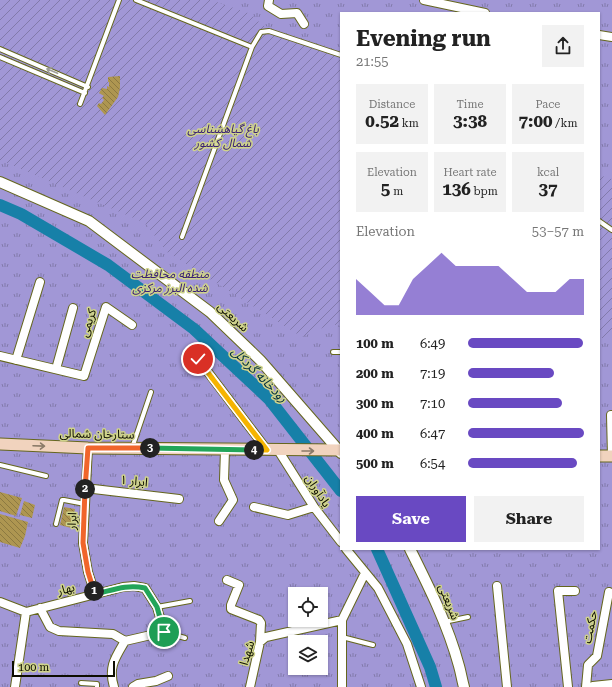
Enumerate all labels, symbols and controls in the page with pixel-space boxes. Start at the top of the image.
button: share [542,25,584,67]
text: Evening run [356,26,491,51]
text: 21:55 [356,54,388,69]
one-way arrow [46,67,58,75]
text: Distance [369,98,415,111]
text: Time [457,98,483,111]
text: Pace [536,98,560,111]
text: 0.52 [365,111,399,131]
text: 3:38 [453,111,487,131]
text: 7:00 [519,111,552,131]
text: km [399,117,419,130]
text: /km [552,117,577,130]
park label: باغ گیاهشناسی شمال کشور [187,122,260,150]
text: Elevation [367,166,417,179]
text: Heart rate [444,166,496,179]
text: kcal [537,166,559,179]
text: 5 [381,179,390,199]
text: 136 [442,179,471,199]
text: 37 [538,179,558,199]
text: m [390,185,403,198]
text: bpm [471,185,498,198]
text: Elevation [356,224,415,239]
text: 53–57 m [532,224,584,239]
park label: منطقه محافظت شده البرز مرکزی [131,267,210,295]
street label: شریعتی [215,299,251,335]
street label: کریمی [77,306,99,339]
text: 100 m [356,336,394,351]
text: 6:49 [420,336,445,351]
pin [181,342,215,376]
water label: رودخانه گردکل [228,343,291,406]
icon: check [187,348,209,370]
text: 200 m [356,366,394,381]
text: 7:19 [420,366,445,381]
text: 300 m [356,396,394,411]
text: 7:10 [420,396,445,411]
street label: ستارخان شمالی [59,426,135,442]
text: 400 m [356,426,394,441]
text: 6:47 [420,426,445,441]
pin: 3 [140,438,160,458]
pin: 4 [244,440,264,460]
text: 3 [147,441,153,454]
one-way arrow [32,442,45,449]
text: 4 [251,443,257,456]
one-way arrow [301,447,314,455]
text: 500 m [356,456,394,471]
text: 6:54 [420,456,445,471]
street label: یادآوران [302,472,334,510]
street label: ابرار ۱ [119,473,149,489]
pin: 2 [75,479,95,499]
text: 2 [82,482,88,495]
button: Save [356,496,466,542]
button: Share [474,496,584,542]
street label: ابرار [64,512,79,531]
street label: بهار [55,580,76,598]
pin: 1 [84,581,104,601]
street label: شریعتی [436,582,462,622]
text: 1 [91,584,97,597]
map controls [288,587,328,675]
button: locate [288,587,328,627]
street label: حکمت [580,609,600,645]
pin [147,615,181,649]
icon: arrive [153,621,175,643]
button: layers [288,635,328,675]
street label: شهدا [237,639,257,667]
scale bar [12,659,115,678]
text: 100 m [18,661,49,674]

